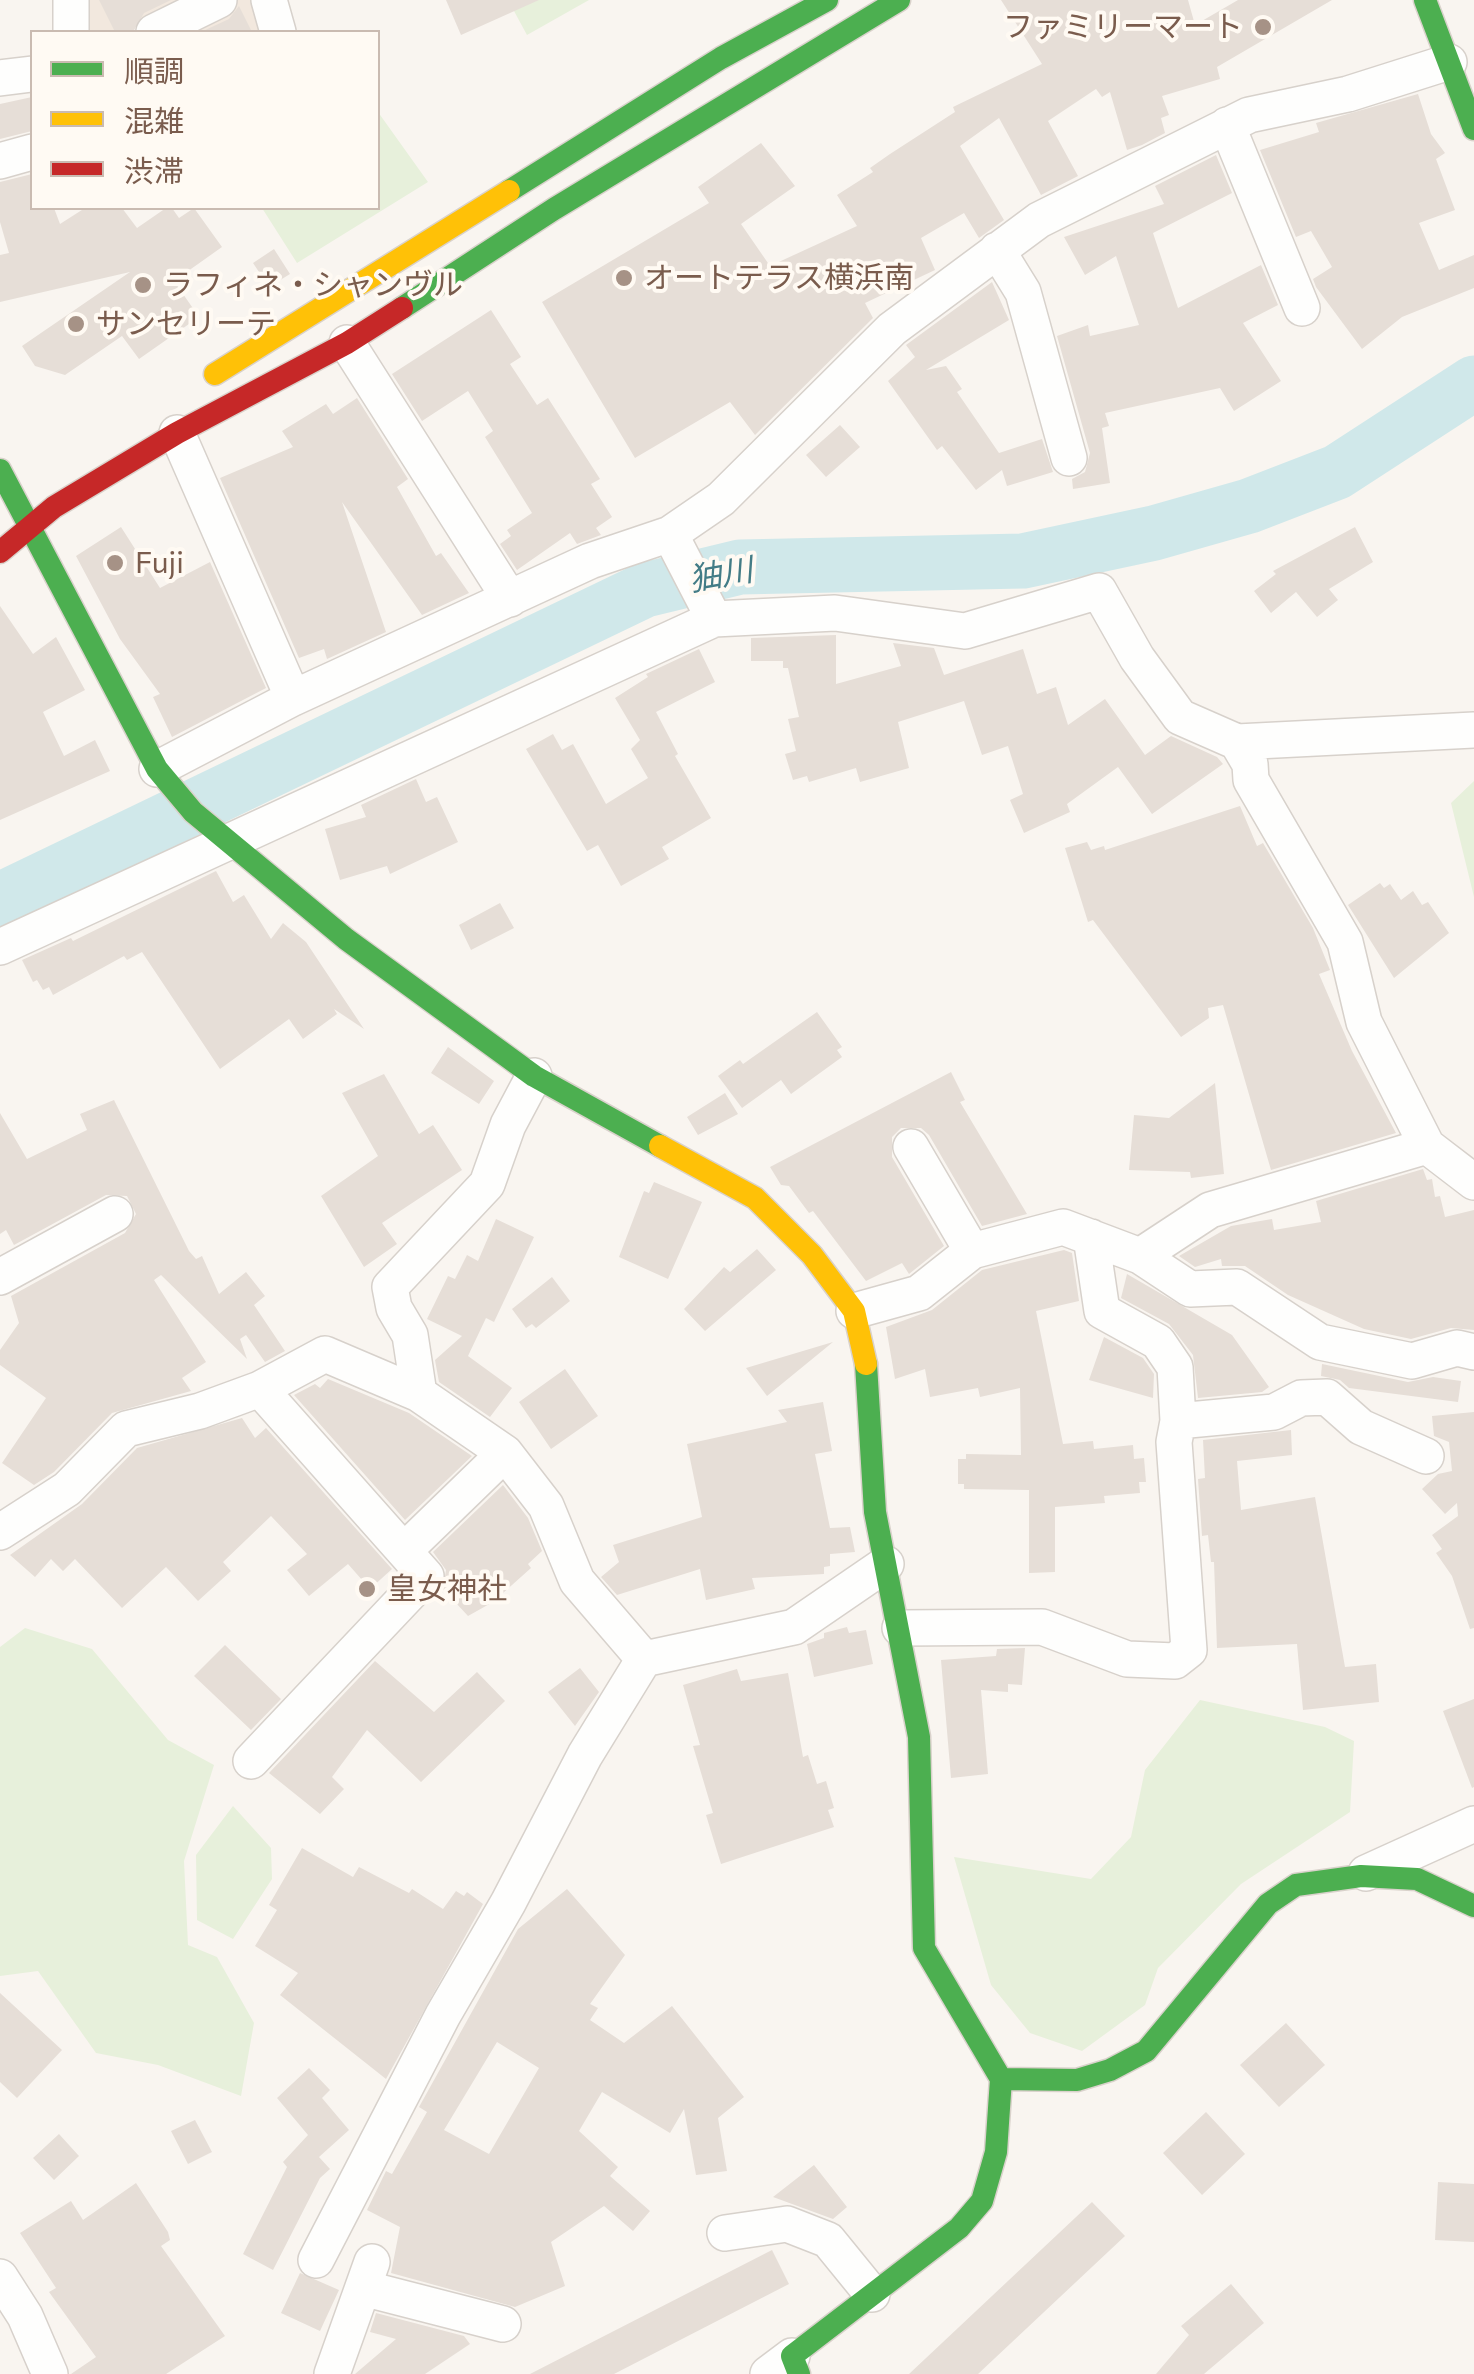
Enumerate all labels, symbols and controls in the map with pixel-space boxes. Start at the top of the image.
place label: ファミリーマート [1003,9,1243,45]
marker: ファミリーマート [1252,16,1274,38]
legend [30,30,380,210]
text: 順調 [124,51,184,88]
text: 混雑 [124,101,184,138]
text: 渋滞 [124,151,184,188]
place label: オートテラス横浜南 [644,260,914,296]
place label: ラフィネ・シャンヴル [163,267,463,303]
marker: オートテラス横浜南 [613,267,635,289]
marker: ラフィネ・シャンヴル [132,274,154,296]
place label: サンセリーテ [96,306,276,342]
marker: サンセリーテ [65,313,87,335]
place label: Fuji [135,545,184,581]
water label: 㹨川 [686,551,756,599]
marker: Fuji [104,552,126,574]
place label: 皇女神社 [387,1571,507,1607]
marker: 皇女神社 [356,1578,378,1600]

